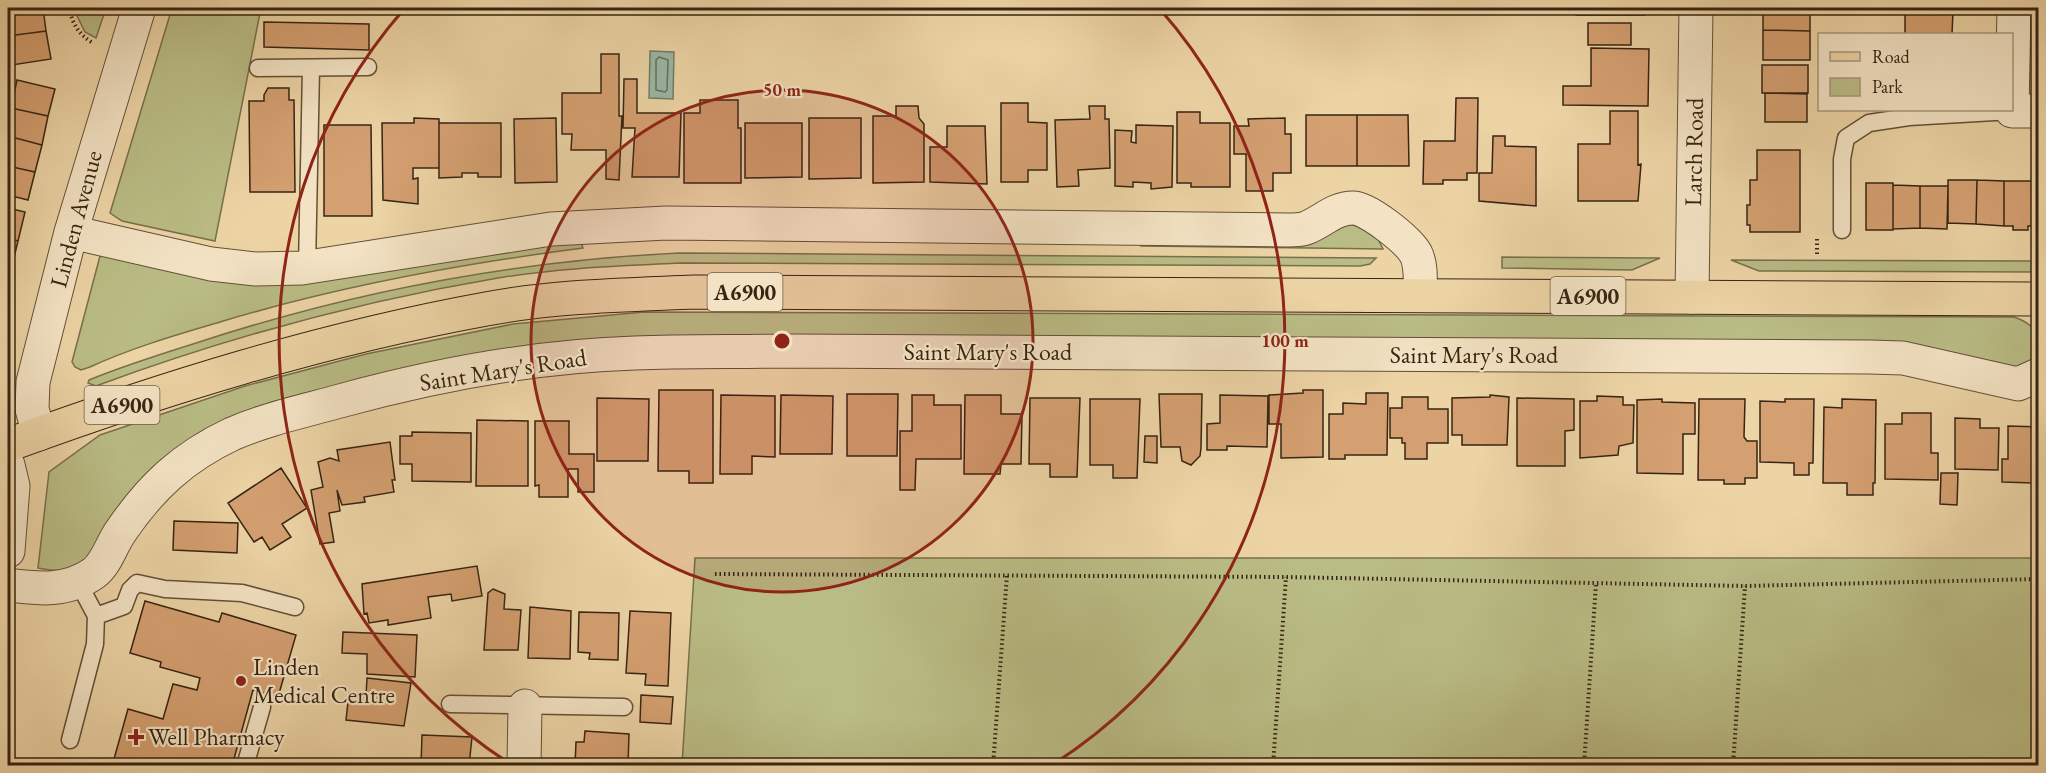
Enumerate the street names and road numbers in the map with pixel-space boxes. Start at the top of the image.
street label: Larch Road [1677,96,1710,207]
street label: Linden Avenue [42,147,109,291]
road number: A6900 [708,273,783,311]
road number: A6900 [1550,277,1626,315]
street label: Saint Mary's Road [904,336,1073,367]
street label: Saint Mary's Road [1390,339,1559,370]
street label: Saint Mary's Road [417,341,589,398]
road number: A6900 [84,386,160,424]

